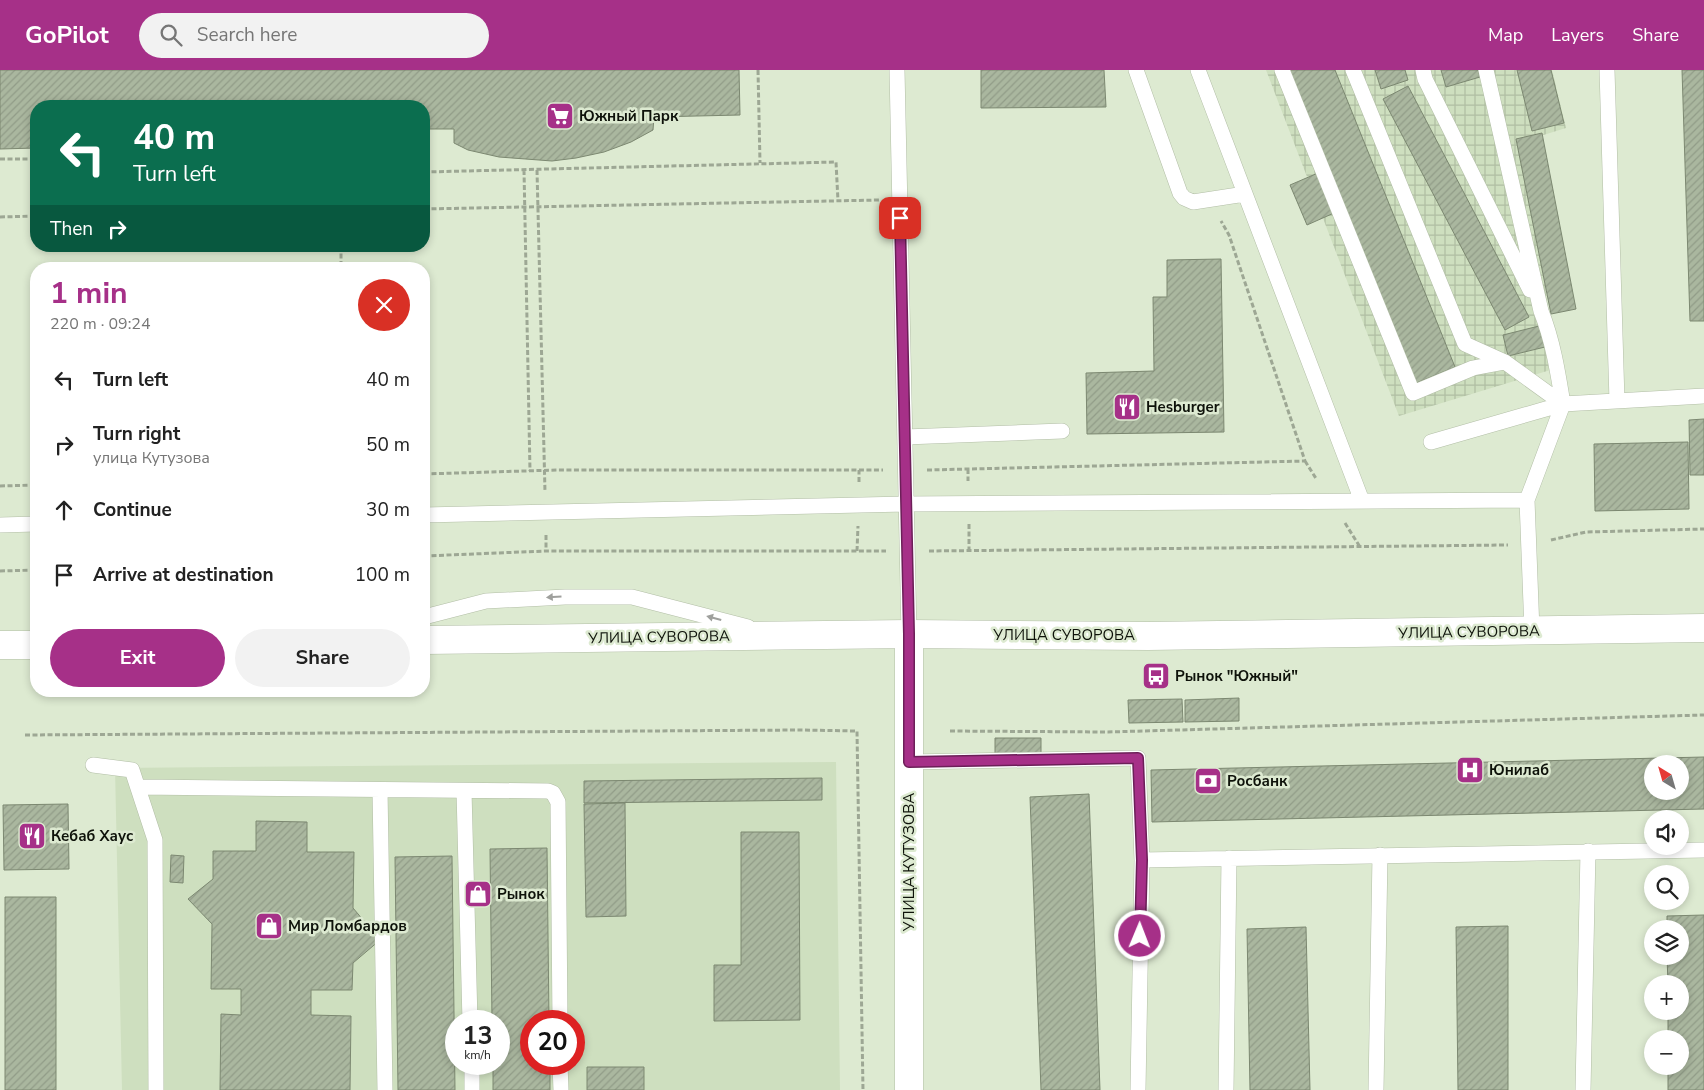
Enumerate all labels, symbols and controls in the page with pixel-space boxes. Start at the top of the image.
search box [139,13,489,58]
text: GoPilot [25,19,109,51]
icon: search [157,21,185,49]
text: Search here [197,22,297,48]
text: Map [1488,23,1523,47]
text: Layers [1551,23,1604,47]
text: Share [1632,23,1679,47]
supermarket icon: Южный Парк [545,101,575,131]
place label: Южный Парк [579,106,679,126]
text: 40 m [133,114,215,161]
icon: left [50,120,115,185]
text: Turn left [133,159,216,189]
pin [879,197,921,239]
icon: arrive [886,204,914,232]
icon: right [103,215,131,243]
text: Then [50,216,93,242]
text: 1 min [50,273,128,314]
button: close [358,279,410,331]
text: 220 m · 09:24 [50,313,151,335]
icon: left [50,366,78,394]
text: Turn left [93,367,168,393]
text: 40 m [366,367,410,393]
restaurant icon: Hesburger [1112,392,1142,422]
place label: Hesburger [1146,397,1220,417]
text: Turn right [93,421,180,447]
icon: right [50,431,78,459]
text: 50 m [366,432,410,458]
text: улица Кутузова [93,447,210,469]
icon: ahead [50,496,78,524]
text: Continue [93,497,172,523]
text: 30 m [366,497,410,523]
icon: arrive [50,561,78,589]
text: Arrive at destination [93,562,274,588]
text: 100 m [355,562,410,588]
one-way arrow [546,594,562,602]
one-way arrow [706,614,721,622]
street label: УЛИЦА СУВОРОВА [1397,621,1540,643]
street label: УЛИЦА СУВОРОВА [992,625,1135,645]
street label: УЛИЦА СУВОРОВА [587,626,730,648]
button: Exit [50,629,225,687]
button: Share [235,629,410,687]
bus stop icon: Рынок "Южный" [1141,661,1171,691]
place label: Рынок "Южный" [1175,666,1298,686]
hospital icon: Юнилаб [1455,755,1485,785]
north arrow [1644,755,1689,800]
map controls [1644,755,1689,1075]
place label: Юнилаб [1489,760,1549,780]
bank icon: Росбанк [1193,766,1223,796]
place label: Росбанк [1227,771,1288,791]
street label: УЛИЦА КУТУЗОВА [899,793,919,932]
button: sound [1644,810,1689,855]
restaurant icon: Кебаб Хаус [17,821,47,851]
place label: Кебаб Хаус [51,826,133,846]
button: search [1644,865,1689,910]
shop icon: Рынок [463,879,493,909]
place label: Рынок [497,884,545,904]
position arrow [1113,909,1165,961]
shop icon: Мир Ломбардов [254,911,284,941]
place label: Мир Ломбардов [288,916,407,936]
button: layers [1644,920,1689,965]
button: + [1644,975,1689,1020]
speed limit sign: 20 [520,1010,585,1075]
text: 13 [462,1019,493,1053]
button: − [1644,1030,1689,1075]
text: km/h [464,1047,491,1063]

